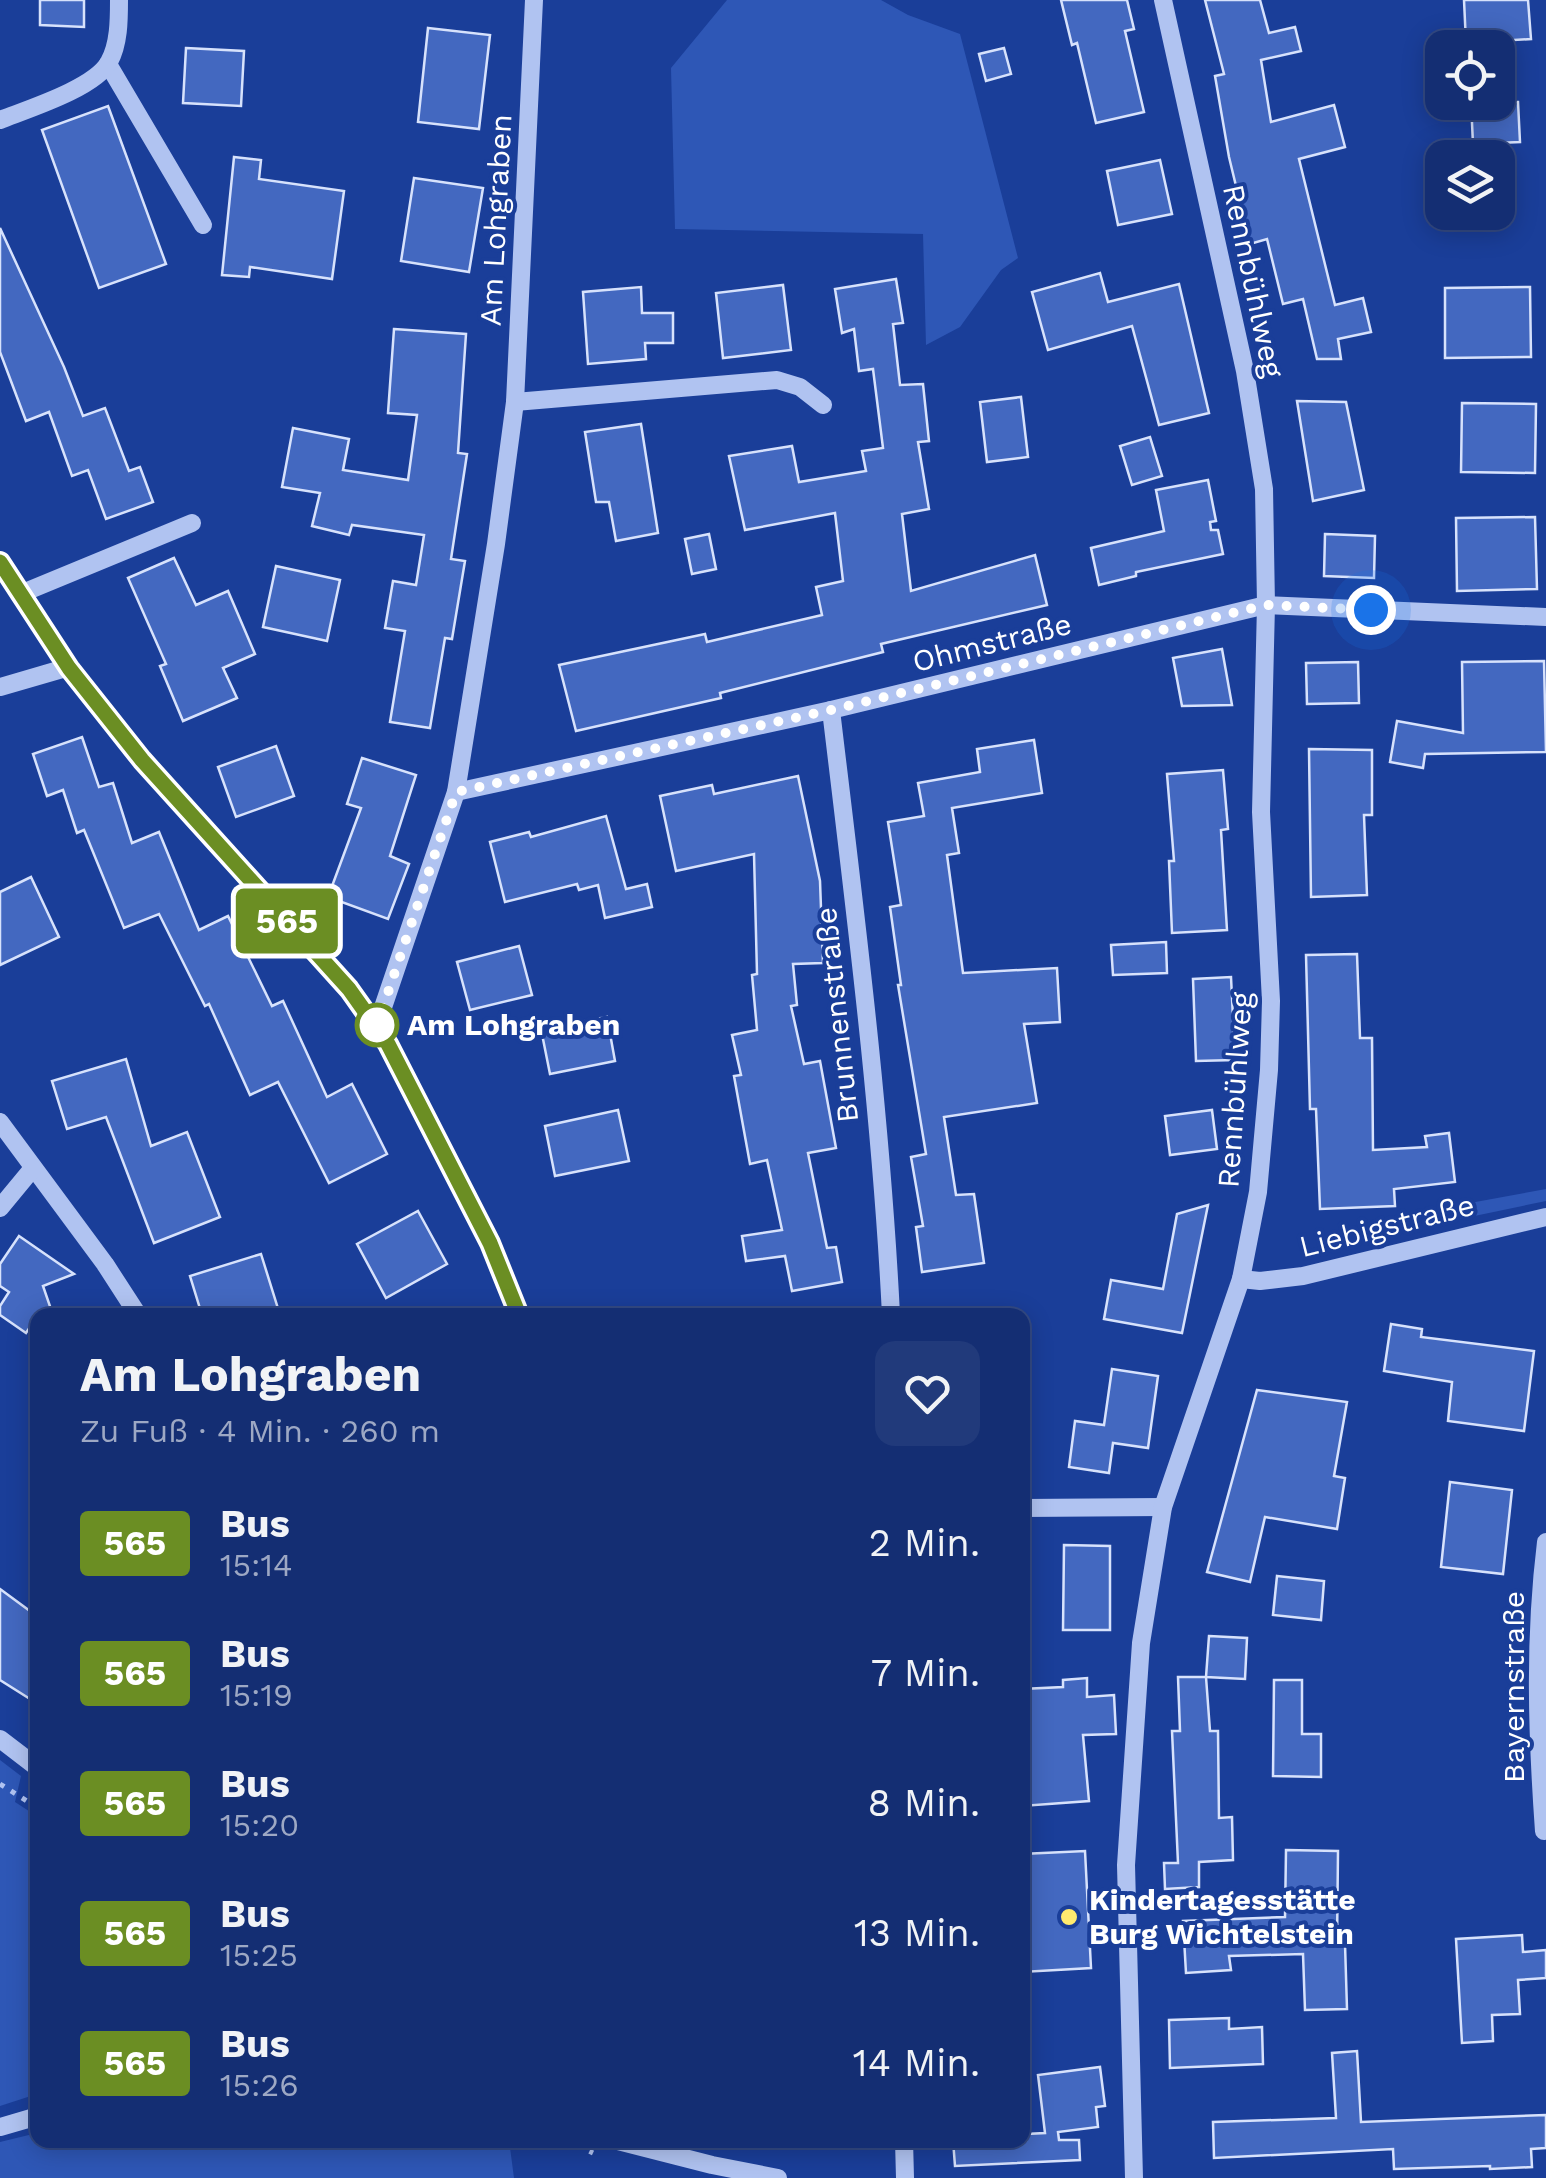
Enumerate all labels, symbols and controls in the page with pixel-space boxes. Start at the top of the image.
map controls [1425,30,1515,230]
button: locate [1425,30,1515,120]
street label: Am Lohgraben [472,113,519,327]
button: layers [1425,140,1515,230]
street label: Rennbühlweg [1216,181,1291,381]
your location [1346,585,1396,635]
street label: Ohmstraße [909,606,1075,679]
line badge: 565 [230,888,344,954]
text: 565 [256,900,318,942]
street label: Brunnenstraße [808,906,865,1124]
street label: Rennbühlweg [1210,991,1259,1189]
marker: Am Lohgraben [356,1004,398,1046]
place label: Am Lohgraben [407,1007,620,1042]
street label: Liebigstraße [1296,1187,1478,1264]
button: heart [875,1341,980,1446]
text: Am Lohgraben [80,1346,421,1403]
text: Zu Fuß · 4 Min. · 260 m [80,1412,440,1450]
text: Bus [220,1502,290,1546]
text: 2 Min. [869,1521,980,1565]
text: 565 [104,1522,166,1564]
text: 15:14 [220,1546,293,1584]
street label: Bayernstraße [1496,1591,1531,1783]
text: Bus [220,1632,290,1676]
text: 7 Min. [871,1651,980,1695]
text: 565 [104,1652,166,1694]
text: 15:19 [220,1676,293,1714]
text: Bus [220,1762,290,1806]
text: 8 Min. [867,1781,980,1825]
text: 565 [104,1782,166,1824]
text: 15:20 [220,1806,299,1844]
place label: Kindertagesstätte Burg Wichtelstein [1089,1882,1356,1951]
text: Bus [220,1892,290,1936]
marker: Kindertagesstätte Burg Wichtelstein [1058,1906,1080,1928]
text: 13 Min. [854,1911,980,1955]
text: 565 [104,1912,166,1954]
text: 15:25 [220,1936,298,1974]
text: Bus [220,2022,290,2066]
text: 14 Min. [853,2041,980,2085]
text: 565 [104,2042,166,2084]
text: 15:26 [220,2066,299,2104]

